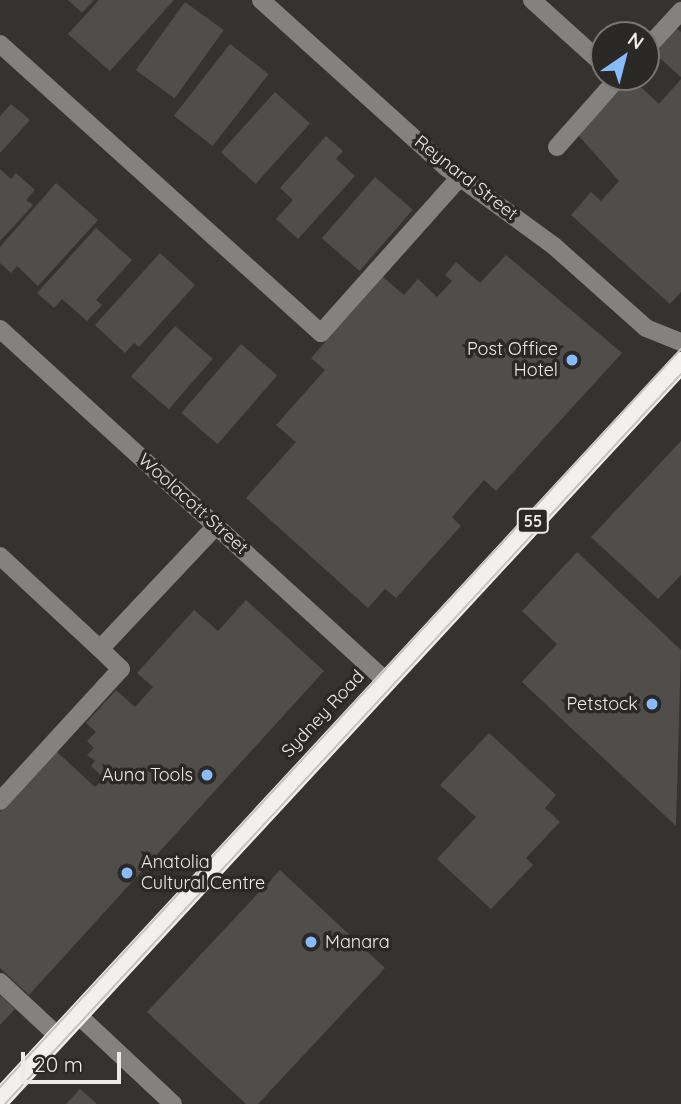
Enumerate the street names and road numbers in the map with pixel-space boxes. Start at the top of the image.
street label: Reynard Street [410,131,522,225]
street label: Woolacott Street [134,449,252,559]
road number: 55 [516,508,550,534]
street label: Sydney Road [277,666,369,762]

